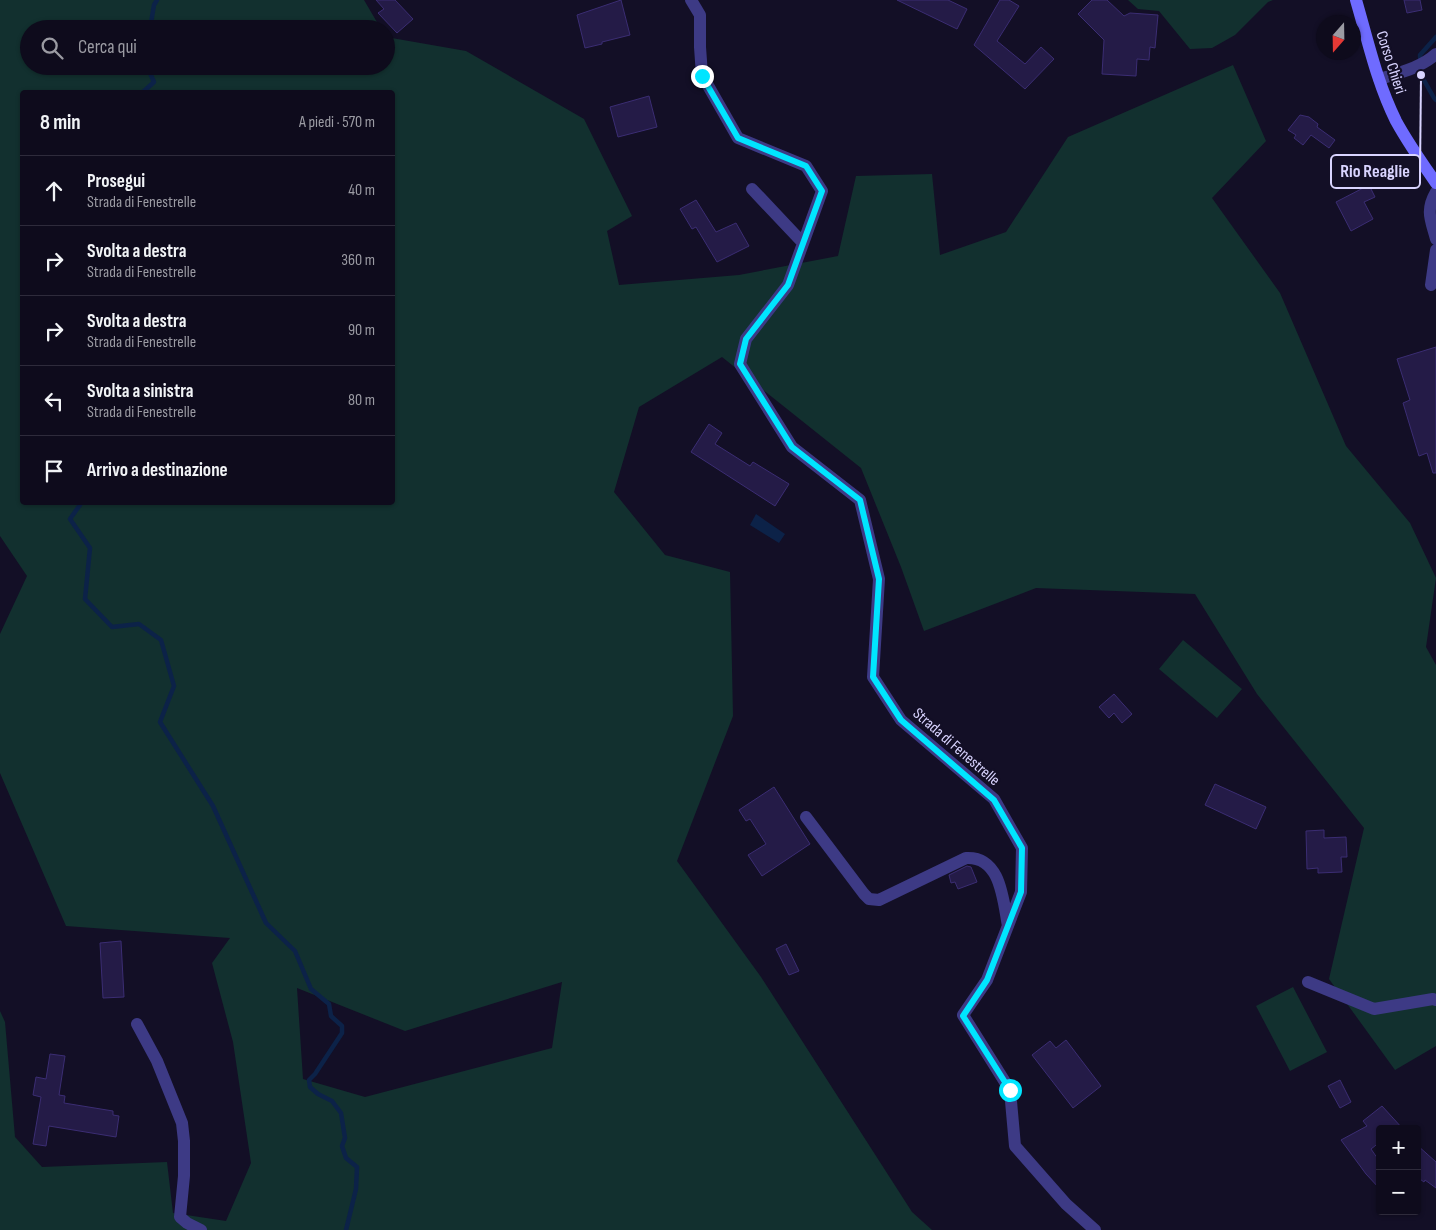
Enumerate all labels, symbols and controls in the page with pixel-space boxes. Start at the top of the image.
north arrow [1316,15,1361,60]
search box [20,20,395,75]
street label: Corso Chieri [1371,29,1410,96]
icon: search [38,34,66,62]
text: Cerca qui [78,36,137,59]
route end [691,65,714,88]
text: 8 min [40,110,81,135]
text: A piedi · 570 m [299,113,375,132]
callout: Rio Reaglie [1331,155,1420,188]
text: Rio Reaglie [1340,161,1410,182]
text: Prosegui [87,170,145,193]
icon: ahead [40,177,68,205]
text: 40 m [348,181,375,200]
text: Strada di Fenestrelle [87,193,196,212]
text: Svolta a destra [87,240,187,263]
icon: right [40,247,68,275]
text: 360 m [341,251,375,270]
text: Strada di Fenestrelle [87,263,196,282]
text: Svolta a destra [87,310,187,333]
icon: right [40,317,68,345]
text: 90 m [348,321,375,340]
text: Strada di Fenestrelle [87,333,196,352]
text: Svolta a sinistra [87,380,194,403]
icon: left [40,387,68,415]
text: 80 m [348,391,375,410]
text: Strada di Fenestrelle [87,403,196,422]
icon: arrive [40,457,68,485]
text: Arrivo a destinazione [87,459,228,482]
street label: Strada di Fenestrelle [909,704,1003,790]
route start [999,1079,1022,1102]
map controls [1376,1125,1421,1215]
button: + [1376,1125,1421,1170]
button: − [1376,1170,1421,1215]

